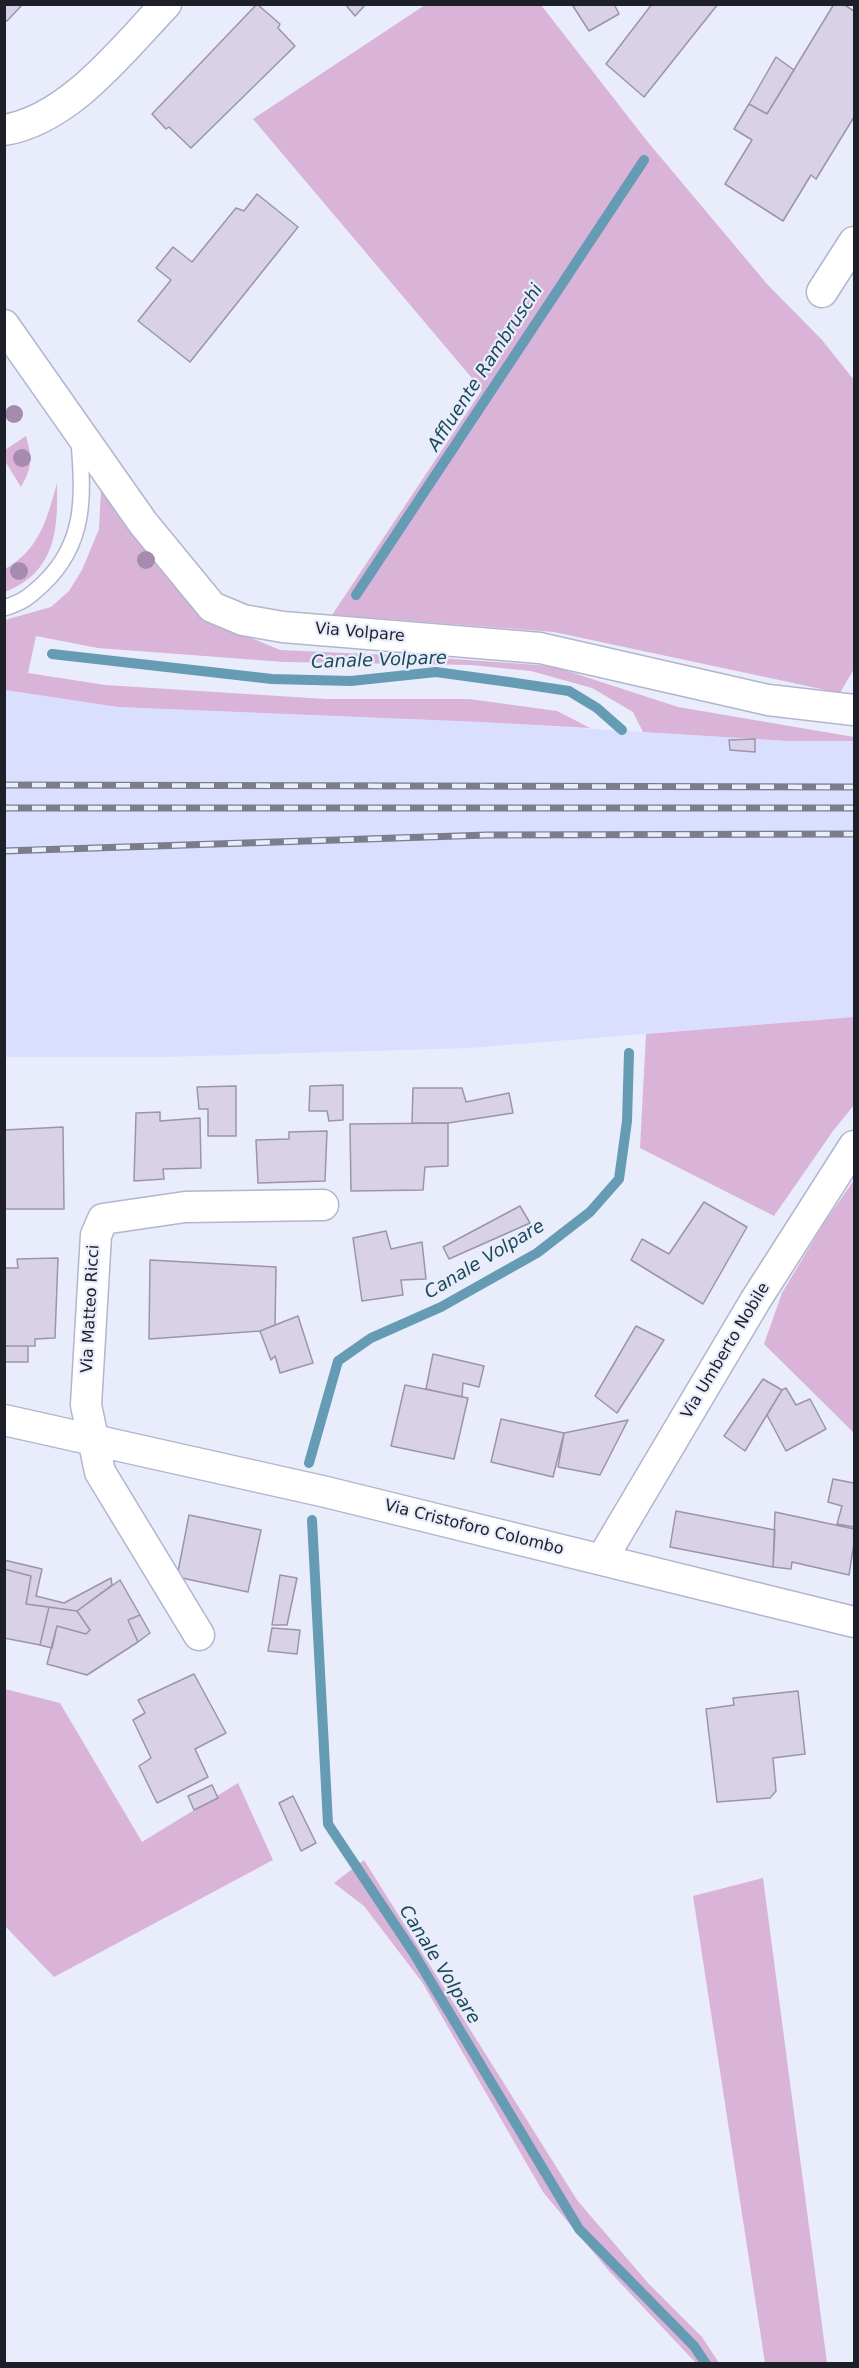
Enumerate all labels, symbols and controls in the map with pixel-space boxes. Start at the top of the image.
water label: Affluente Rambruschi [424,280,548,456]
street label: Via Volpare [314,620,406,646]
water label: Canale Volpare [311,648,447,674]
water label: Canale Volpare [421,1216,549,1304]
street label: Via Matteo Ricci [78,1244,104,1374]
street label: Via Umberto Nobile [678,1279,774,1423]
street label: Via Cristoforo Colombo [383,1496,565,1560]
water label: Canale Volpare [394,1902,484,2028]

